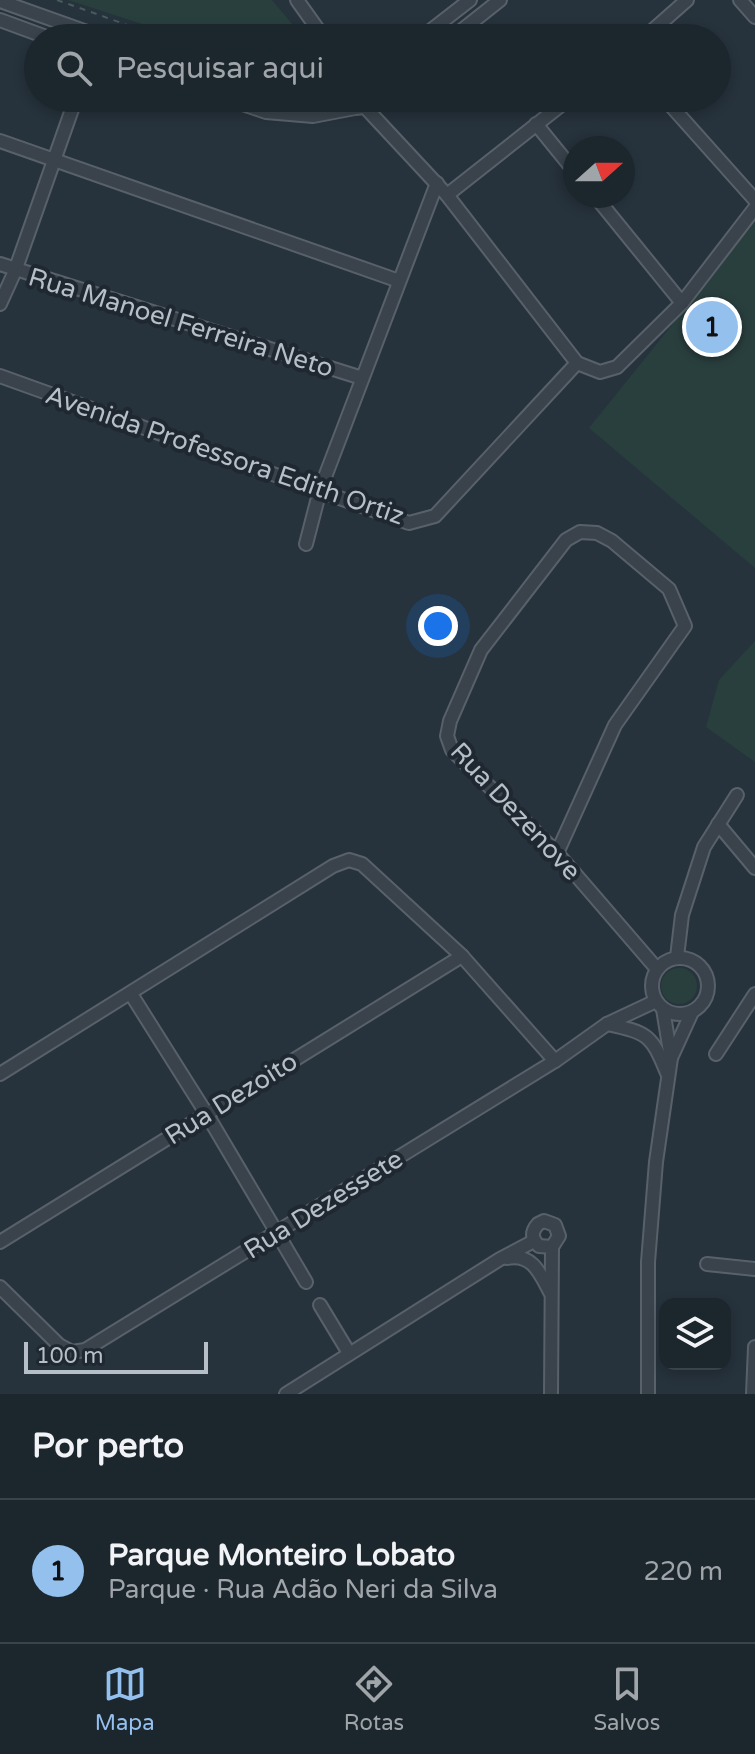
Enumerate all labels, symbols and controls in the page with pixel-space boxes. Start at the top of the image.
search box [24,24,731,112]
icon: search [52,46,96,90]
text: Pesquisar aqui [116,50,324,87]
north arrow [563,136,635,208]
street label: Rua Manoel Ferreira Neto [25,261,337,384]
pin: 1 [686,297,738,357]
street label: Avenida Professora Edith Ortiz [41,379,408,532]
your location [418,606,458,646]
street label: Rua Dezenove [444,736,587,887]
street label: Rua Dezoito [159,1045,303,1151]
street label: Rua Dezessete [238,1143,408,1266]
map controls [659,1298,731,1370]
button: layers [659,1298,731,1370]
scale bar [24,1338,208,1374]
text: 100 m [36,1343,103,1369]
text: Por perto [32,1426,184,1467]
text: Parque Monteiro Lobato [108,1537,455,1574]
text: 1 [50,1556,66,1587]
text: 220 m [643,1556,723,1587]
text: Parque · Rua Adão Neri da Silva [108,1574,498,1605]
tab: Mapa [95,1662,155,1736]
tab: Rotas [344,1662,404,1736]
tab: Salvos [593,1662,660,1736]

